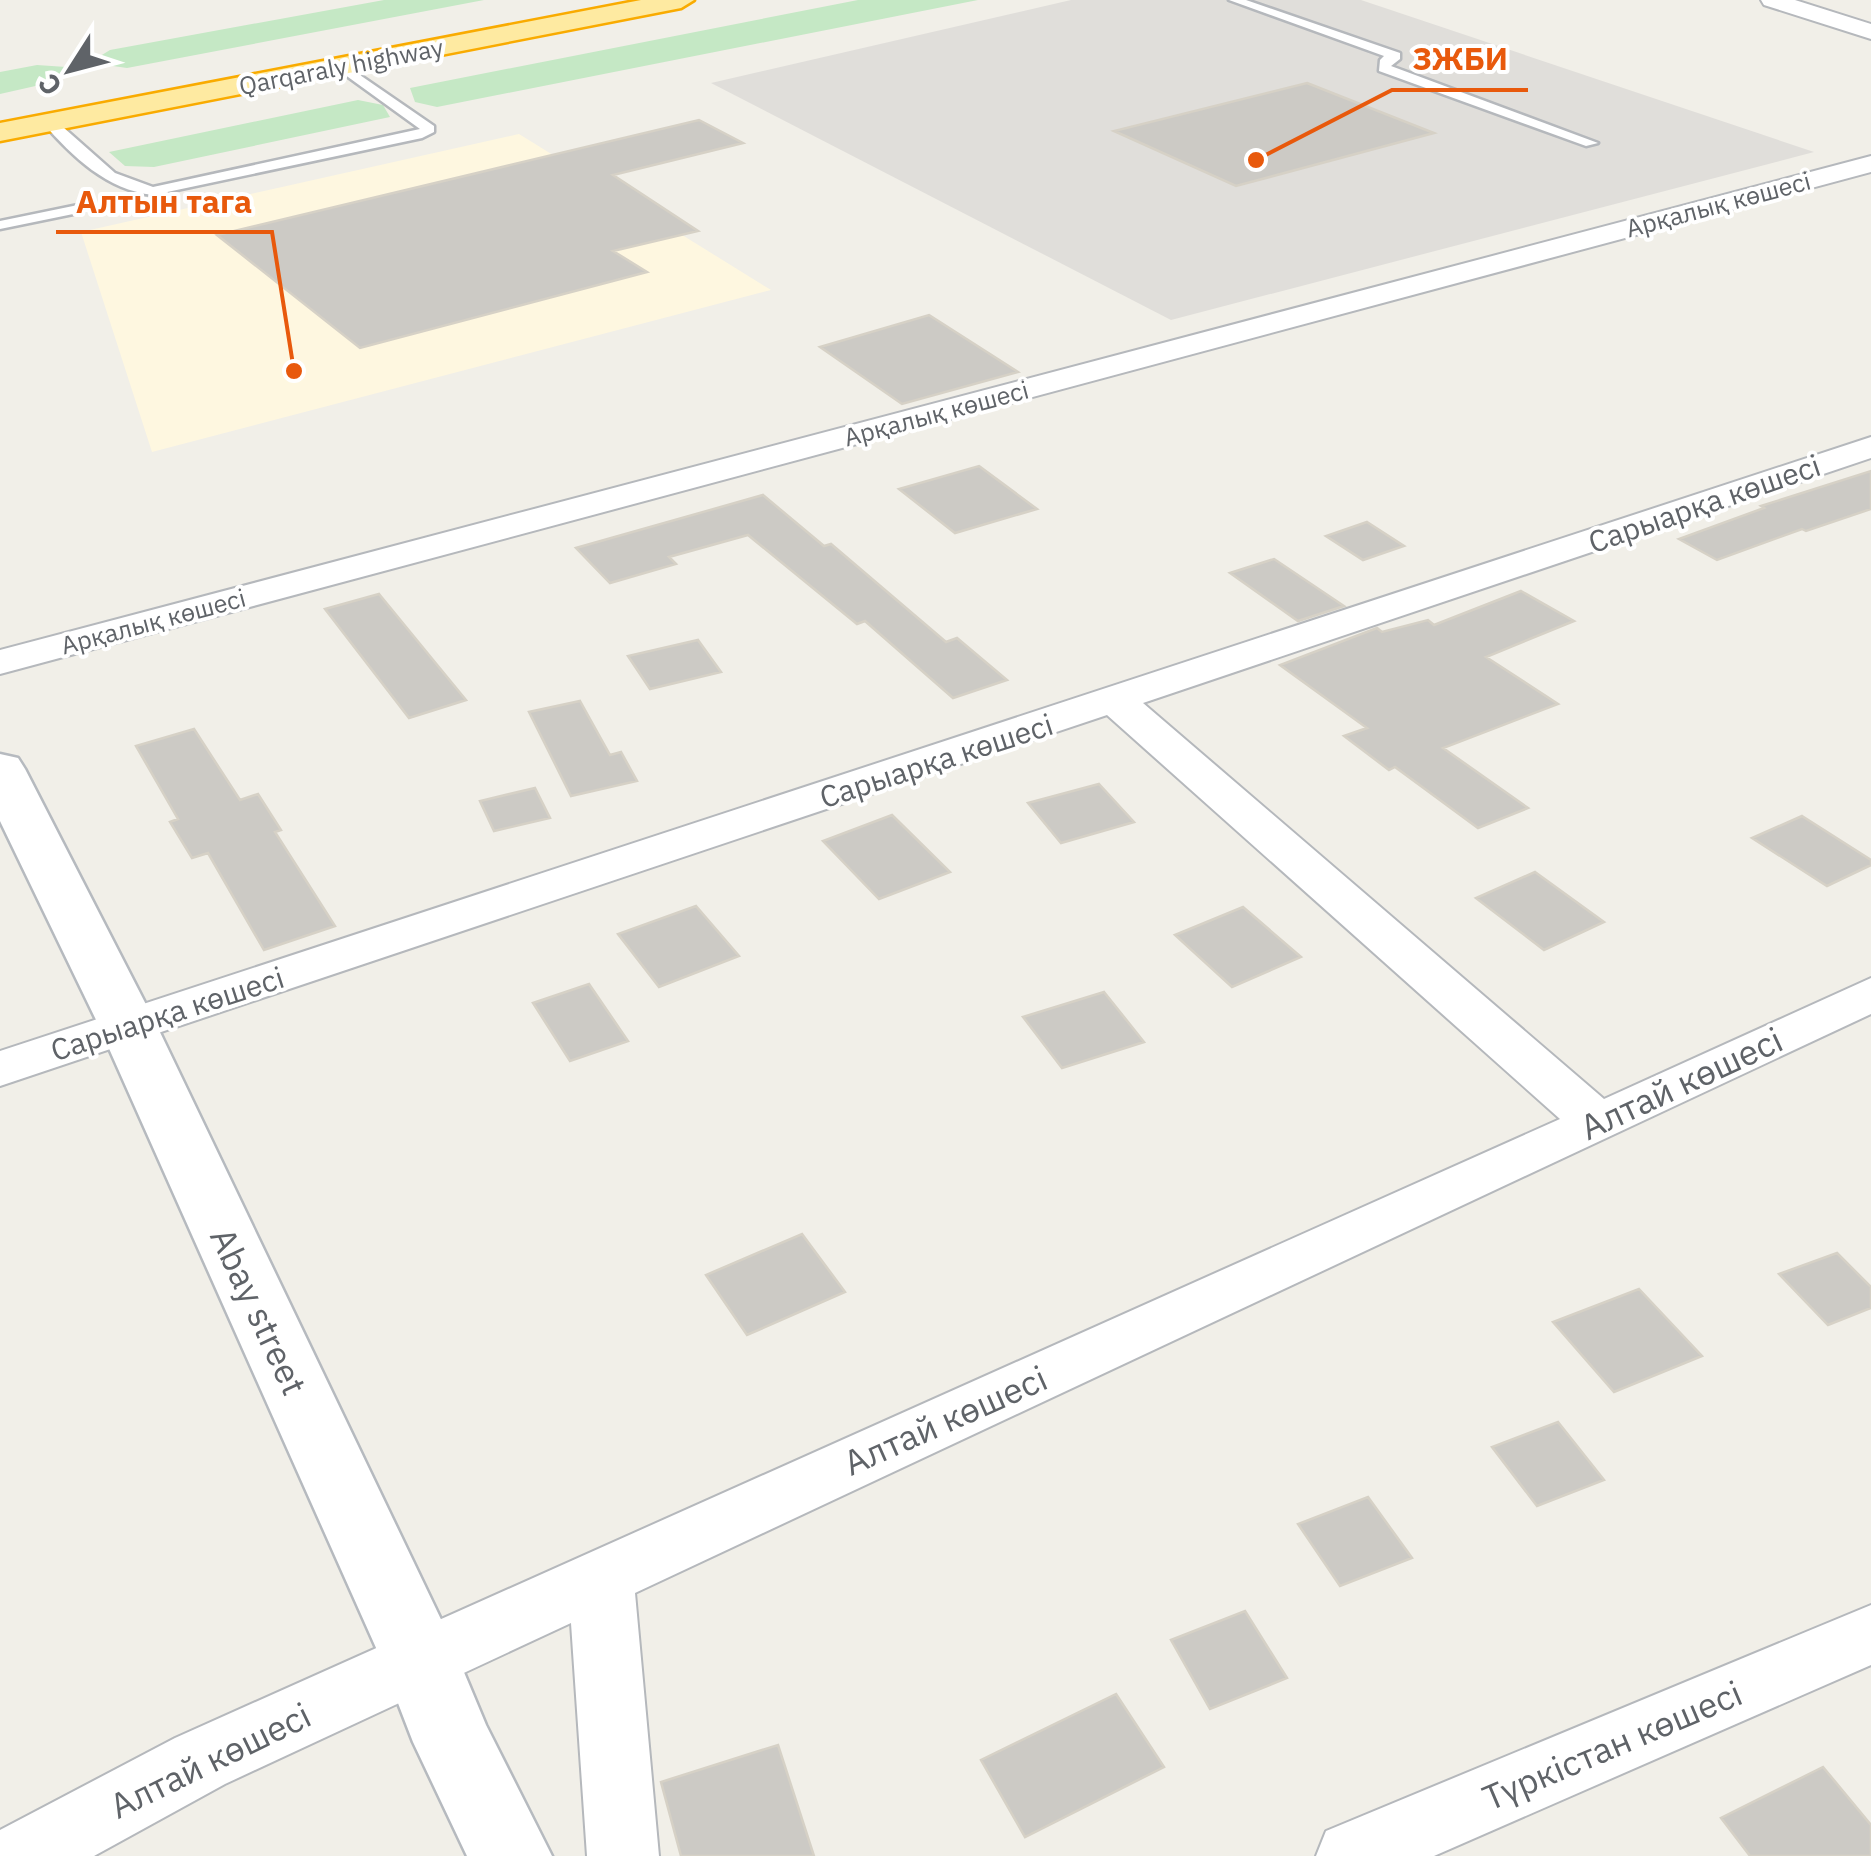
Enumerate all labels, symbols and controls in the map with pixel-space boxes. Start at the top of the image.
north arrow [20,20,120,120]
callout: ЗЖБИ [1392,28,1528,90]
street label: Qarqaraly highway [236,30,447,102]
text: ЗЖБИ [1412,37,1508,79]
text: С [29,67,70,103]
street label: Арқалық көшесі [1622,163,1814,245]
callout: Алтын тага [56,170,272,232]
text: Алтын тага [76,180,252,222]
street label: Арқалық көшесі [840,372,1032,454]
street label: Сарыарқа көшесі [1583,445,1825,561]
street label: Арқалық көшесі [57,580,249,662]
street label: Сарыарқа көшесі [815,704,1057,816]
street label: Сарыарқа көшесі [46,957,288,1069]
street label: Алтай көшесі [1572,1016,1790,1150]
street label: Abay street [200,1220,318,1402]
street label: Алтай көшесі [836,1355,1054,1485]
street label: Түркістан көшесі [1475,1670,1749,1820]
street label: Алтай көшесі [102,1692,318,1828]

